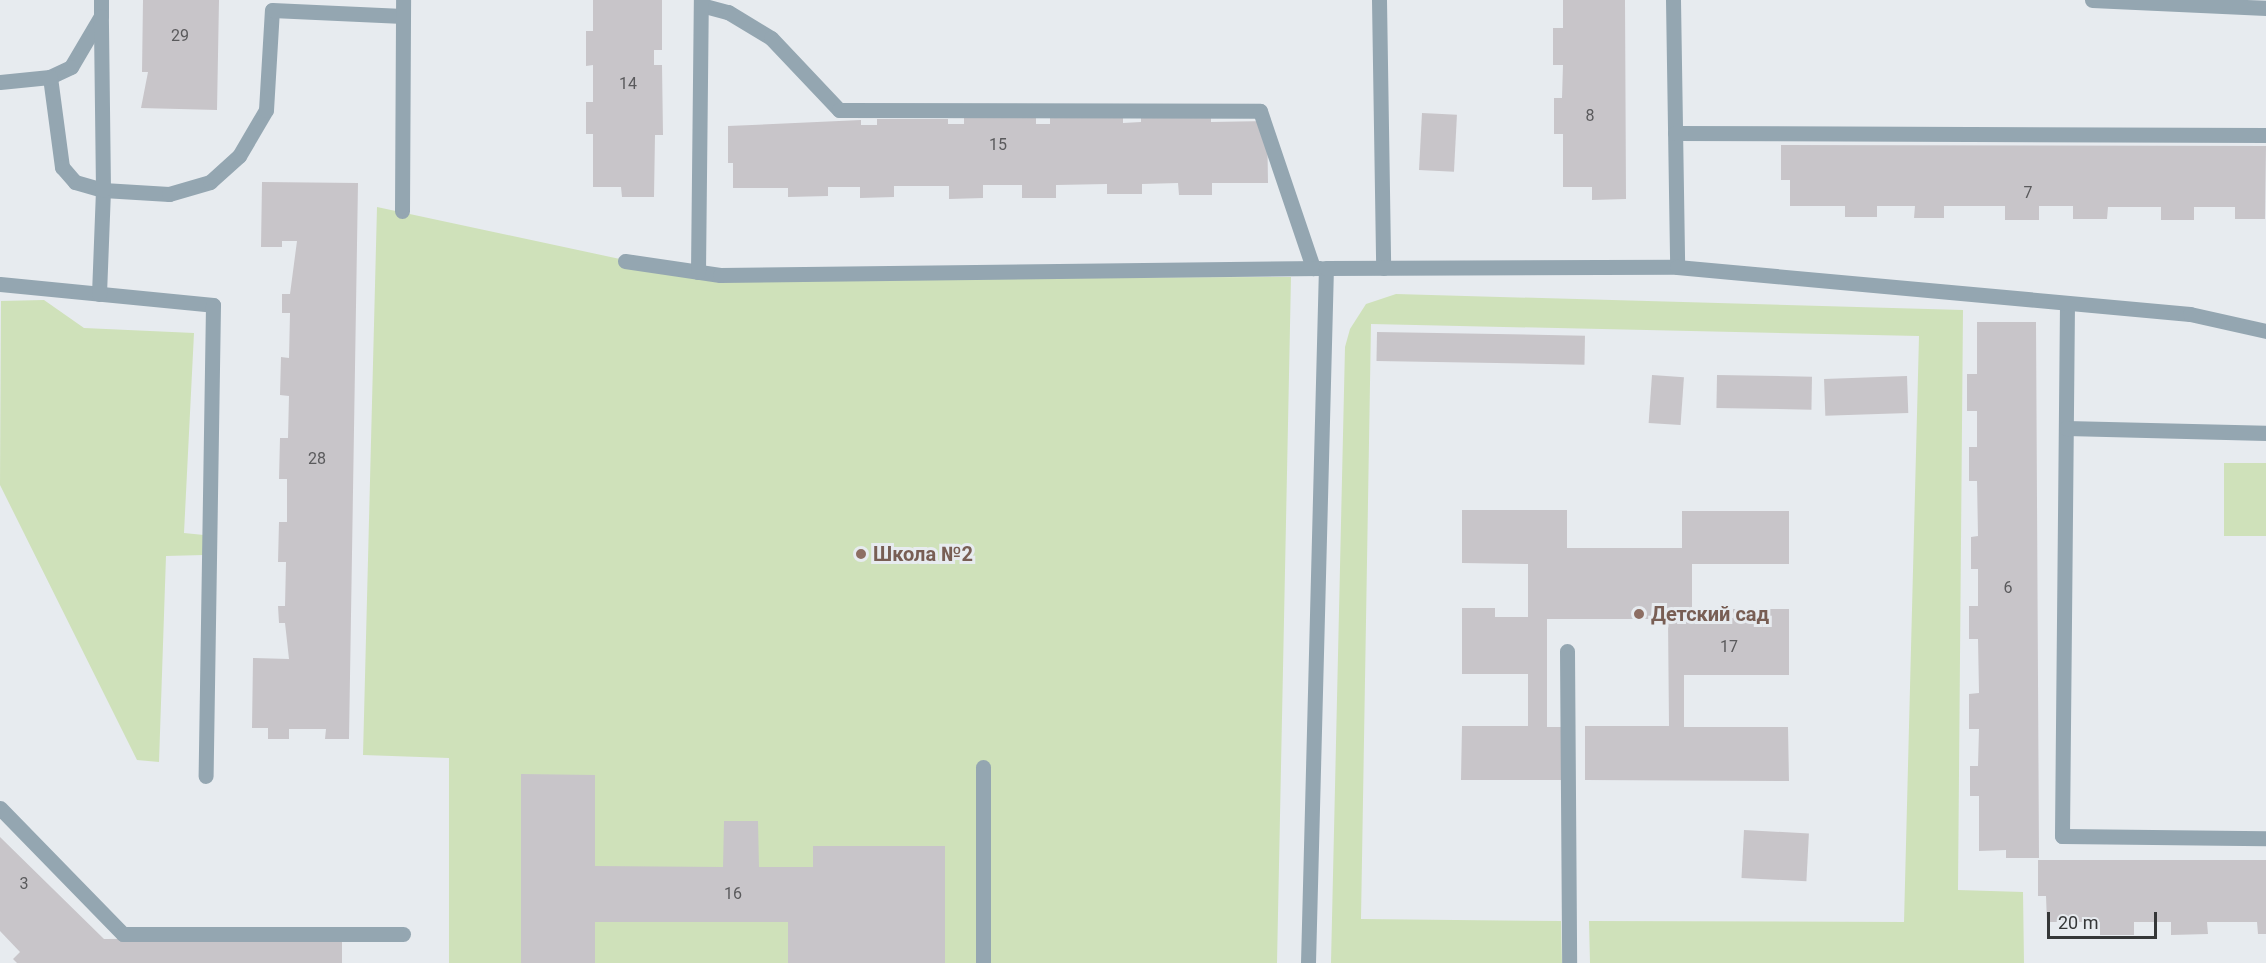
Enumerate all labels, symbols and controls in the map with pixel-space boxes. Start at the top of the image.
house number: 29 [171,26,189,46]
house number: 14 [619,74,637,94]
house number: 8 [1586,106,1594,126]
house number: 15 [989,135,1007,155]
house number: 7 [2024,183,2032,203]
house number: 28 [308,449,326,469]
place label: Школа №2 [873,542,973,566]
marker: Школа №2 [854,547,868,561]
house number: 6 [2004,578,2012,598]
place label: Детский сад [1651,602,1769,626]
marker: Детский сад [1632,607,1646,621]
house number: 17 [1720,637,1738,657]
house number: 3 [20,874,28,894]
house number: 16 [724,884,742,904]
scale bar [2050,900,2160,938]
text: 20 m [2058,912,2098,933]

